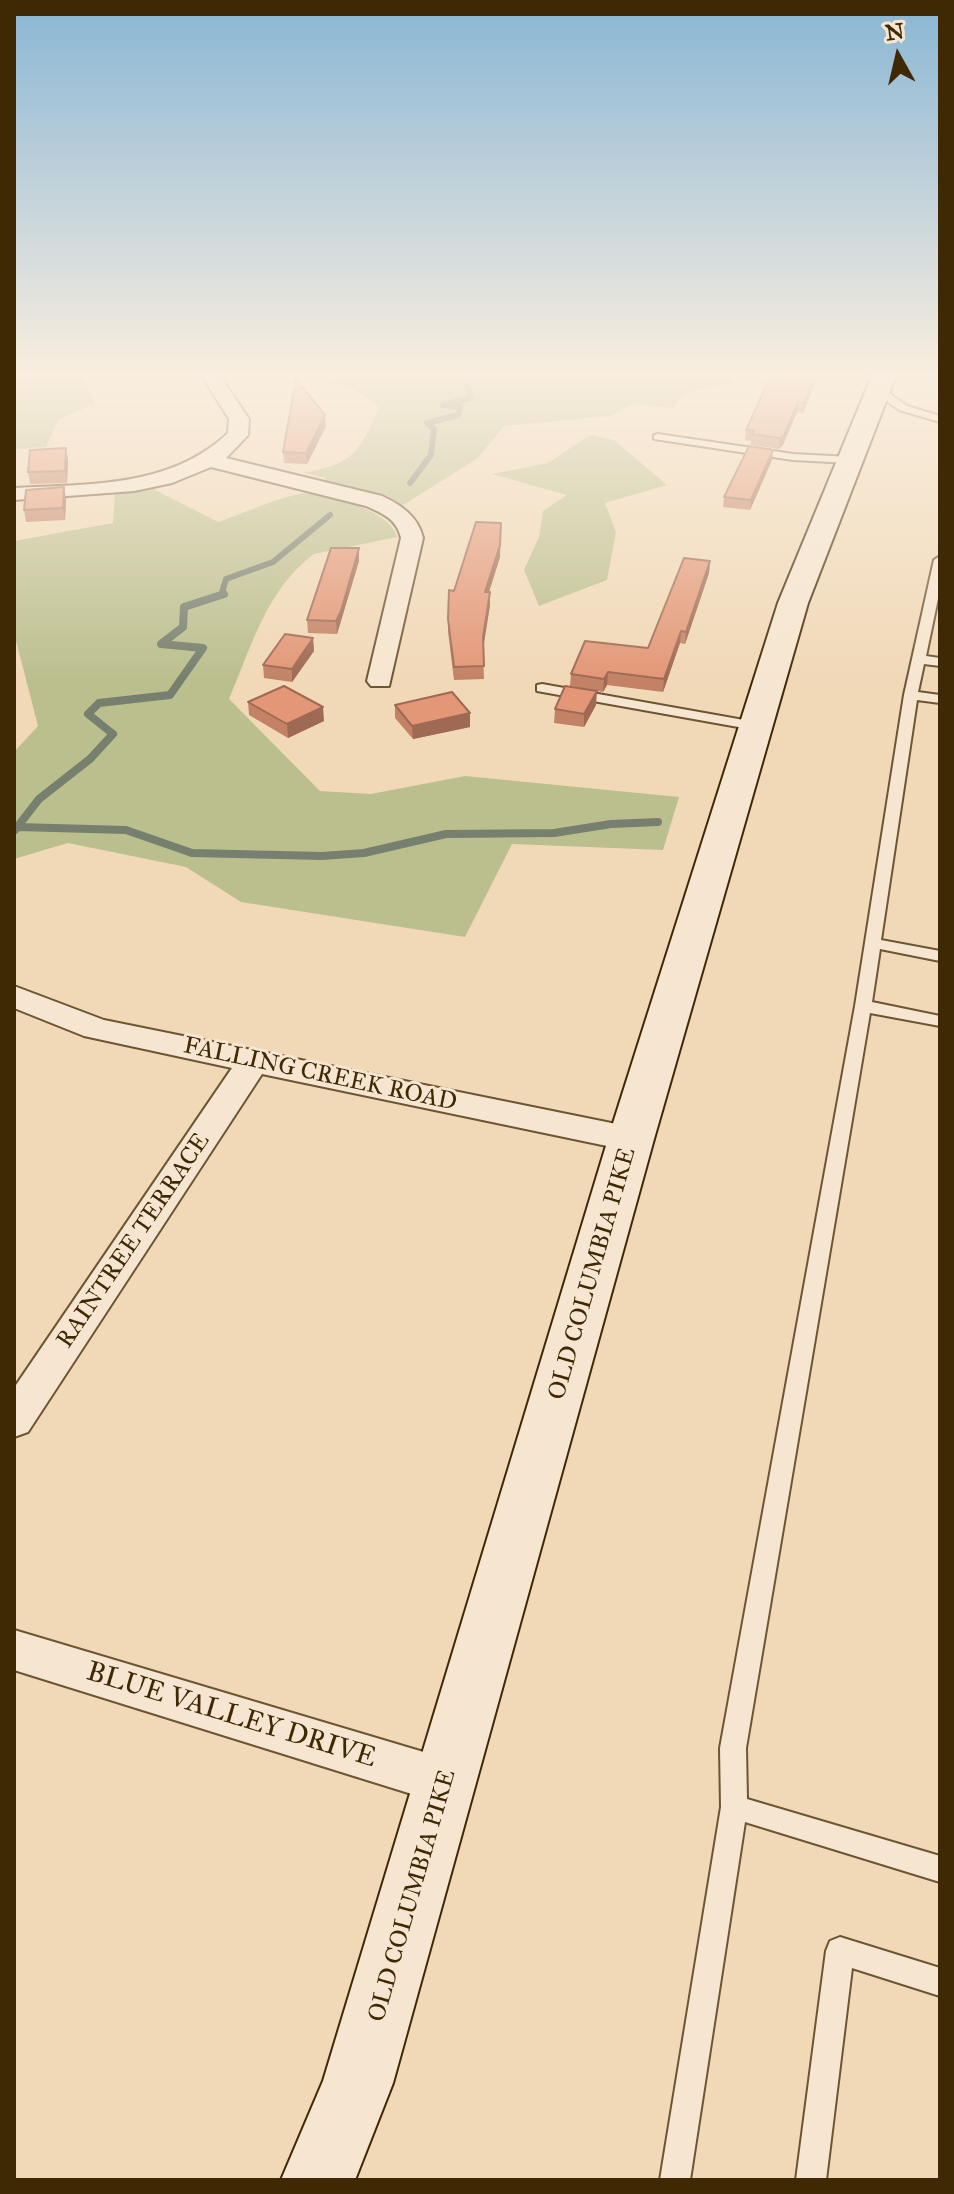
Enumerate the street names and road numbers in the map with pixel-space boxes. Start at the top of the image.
street label: FALLING CREEK ROAD [181,1032,459,1118]
street label: RAINTREE TERRACE [51,1128,217,1354]
street label: OLD COLUMBIA PIKE [543,1145,643,1403]
street label: BLUE VALLEY DRIVE [82,1656,380,1776]
street label: OLD COLUMBIA PIKE [363,1767,463,2025]

